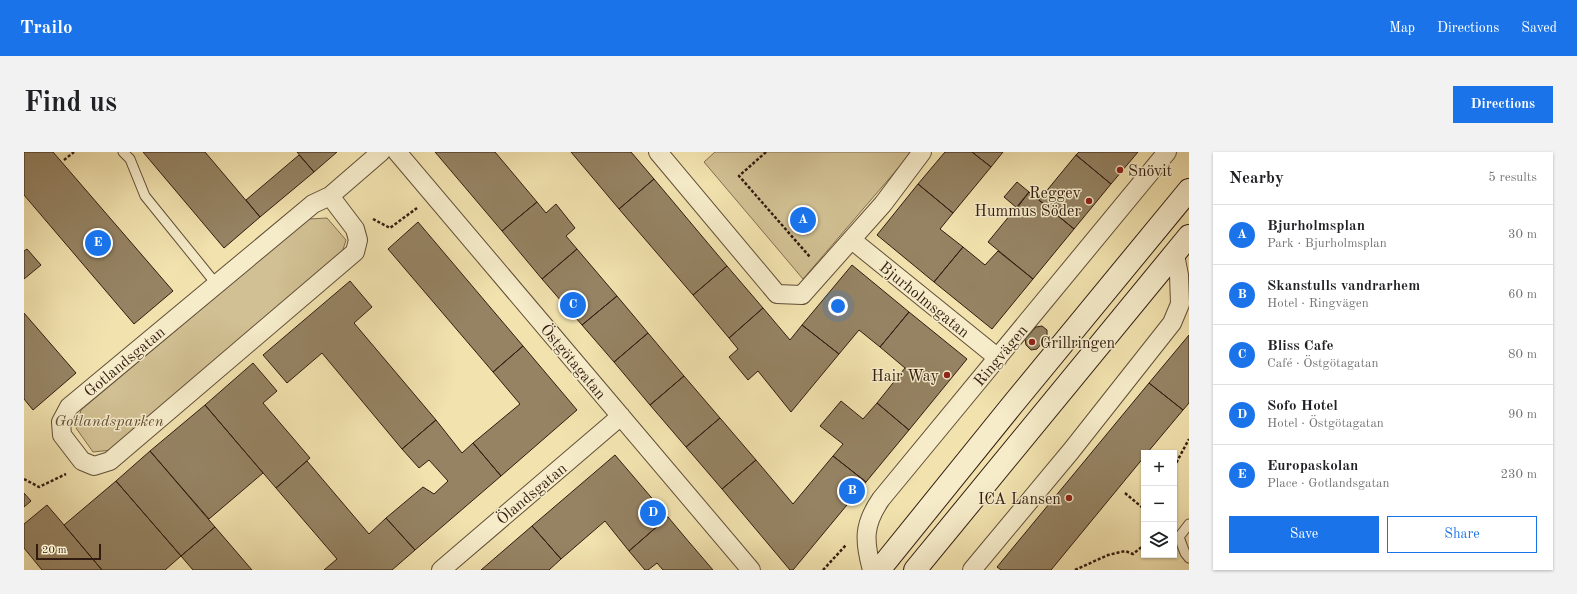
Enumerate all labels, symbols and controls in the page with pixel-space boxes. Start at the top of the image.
text: Trailo [20,19,73,38]
text: Map [1389,21,1415,35]
text: Directions [1437,21,1499,35]
text: Saved [1521,21,1557,35]
button: Directions [1453,86,1553,123]
text: Find us [24,90,117,118]
place label: Snövit [1128,164,1173,180]
marker: Snövit [1115,165,1125,175]
text: Nearby [1229,170,1284,187]
text: 5 results [1488,171,1537,184]
place label: Reggev Hummus Söder [974,186,1082,220]
marker: Reggev Hummus Söder [1084,196,1094,206]
pin: A [790,205,816,235]
text: Bjurholmsplan [1267,219,1365,234]
pin: E [85,228,111,258]
text: A [1237,228,1247,241]
text: 30 m [1508,228,1537,241]
text: Park · Bjurholmsplan [1267,237,1387,250]
street label: Bjurholmsgatan [876,260,972,342]
text: Skanstulls vandrarhem [1267,279,1420,294]
text: B [1237,288,1247,301]
text: 60 m [1508,288,1537,301]
pin: C [560,290,586,320]
your location [828,296,848,316]
text: Hotel · Ringvägen [1267,297,1369,310]
street label: Östgötagatan [537,319,612,403]
street label: Ringvägen [972,322,1032,390]
street label: Gotlandsgatan [82,324,169,401]
place label: Grillringen [1040,336,1116,352]
marker: Grillringen [1027,337,1037,347]
text: Bliss Cafe [1267,339,1334,354]
text: C [1238,348,1246,361]
text: 80 m [1508,348,1537,361]
text: Café · Östgötagatan [1267,357,1379,370]
place label: Hair Way [871,369,940,385]
marker: Hair Way [942,370,952,380]
text: Sofo Hotel [1267,399,1338,414]
text: D [1237,408,1247,421]
text: 90 m [1508,408,1537,421]
park label: Gotlandsparken [54,414,164,430]
text: Hotel · Östgötagatan [1267,417,1384,430]
map controls [1141,450,1177,558]
button: + [1141,450,1177,486]
street label: Ölandsgatan [492,457,571,528]
text: Europaskolan [1267,459,1358,474]
text: E [1238,468,1246,481]
text: 230 m [1500,468,1537,481]
pin: B [839,476,865,506]
text: Place · Gotlandsgatan [1267,477,1390,490]
button: − [1141,486,1177,522]
place label: ICA Lansen [978,492,1061,508]
marker: ICA Lansen [1064,493,1074,503]
pin: D [640,498,666,528]
button: Save [1229,516,1379,553]
button: Share [1387,516,1537,553]
button: layers [1141,522,1177,558]
scale bar [36,542,101,561]
text: 20 m [42,545,67,556]

